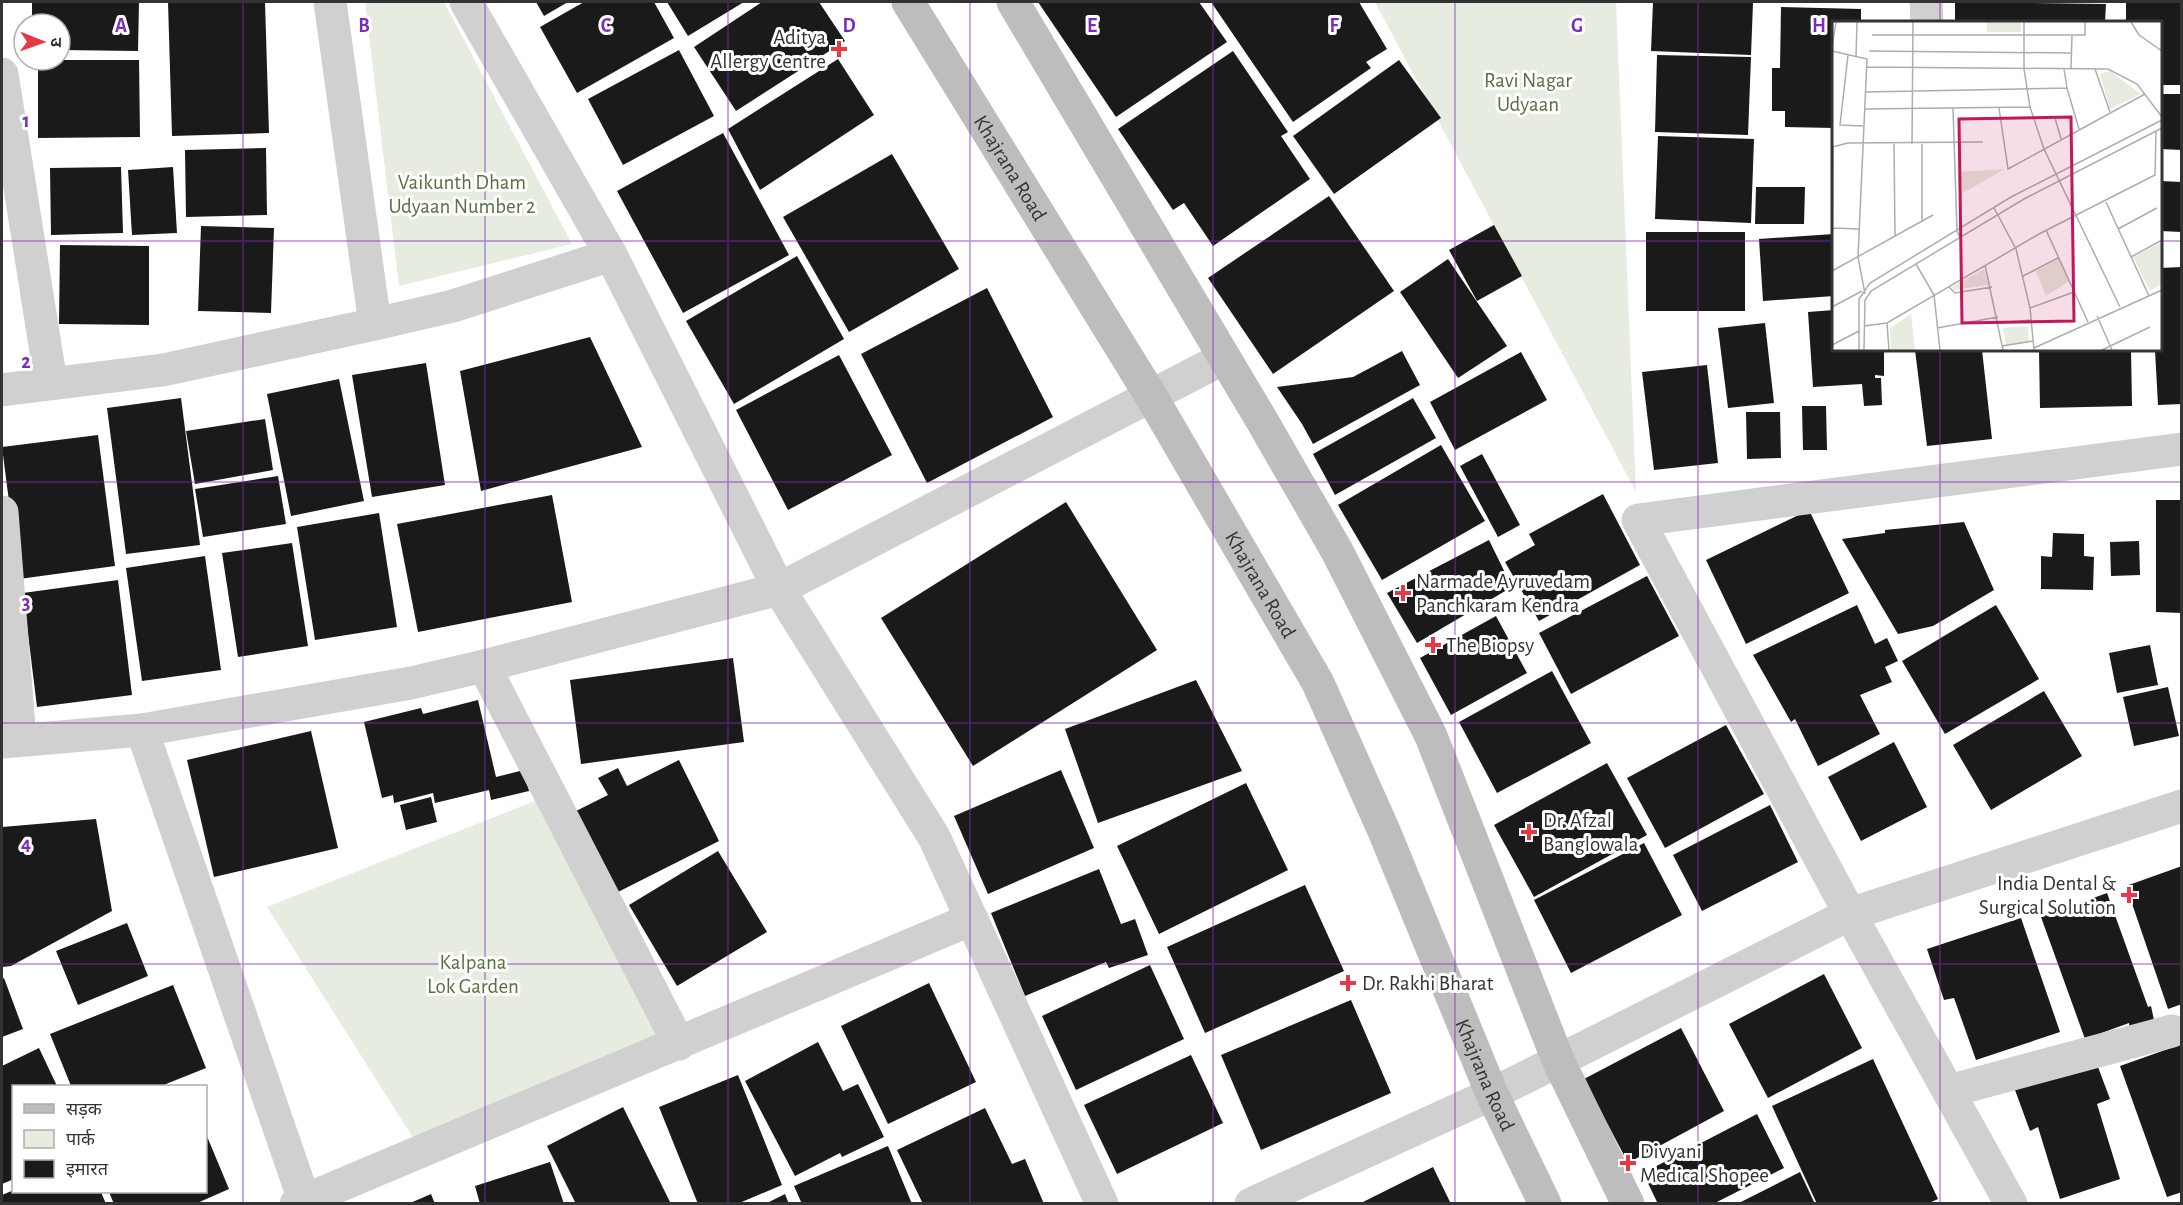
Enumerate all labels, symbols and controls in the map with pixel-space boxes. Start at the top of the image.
north arrow [12,12,72,72]
text: A [115,16,127,36]
text: B [358,16,370,36]
text: C [601,16,612,36]
text: D [842,16,856,36]
text: E [1087,16,1097,36]
text: F [1329,16,1339,36]
text: G [1571,16,1583,36]
text: H [1812,16,1826,36]
inset map [1832,21,2162,351]
place label: Aditya Allergy Centre [710,27,826,72]
text: उ [48,37,64,48]
marker: Aditya Allergy Centre [830,40,848,58]
park label: Ravi Nagar Udyaan [1484,70,1572,115]
text: 1 [22,111,30,131]
street label: Khajrana Road [970,112,1050,225]
park label: Vaikunth Dham Udyaan Number 2 [388,172,536,217]
text: 2 [21,352,31,372]
street label: Khajrana Road [1221,528,1299,642]
place label: Narmade Ayruvedam Panchkaram Kendra [1416,571,1590,616]
marker: Narmade Ayruvedam Panchkaram Kendra [1394,584,1412,602]
text: 3 [22,593,30,613]
place label: The Biopsy [1446,635,1534,656]
marker: The Biopsy [1424,636,1442,654]
place label: Dr. Afzal Banglowala [1543,810,1639,855]
marker: Dr. Afzal Banglowala [1520,823,1538,841]
text: 4 [21,834,31,854]
place label: India Dental & Surgical Solution [1979,873,2116,918]
marker: India Dental & Surgical Solution [2120,886,2138,904]
park label: Kalpana Lok Garden [427,952,519,997]
place label: Dr. Rakhi Bharat [1362,973,1494,994]
marker: Dr. Rakhi Bharat [1339,974,1357,992]
street label: Khajrana Road [1451,1016,1518,1134]
legend [12,1085,207,1193]
text: सड़क [66,1101,103,1119]
text: पार्क [66,1128,96,1149]
place label: Divyani Medical Shopee [1640,1141,1769,1186]
marker: Divyani Medical Shopee [1621,1156,1635,1170]
text: इमारत [66,1161,109,1179]

